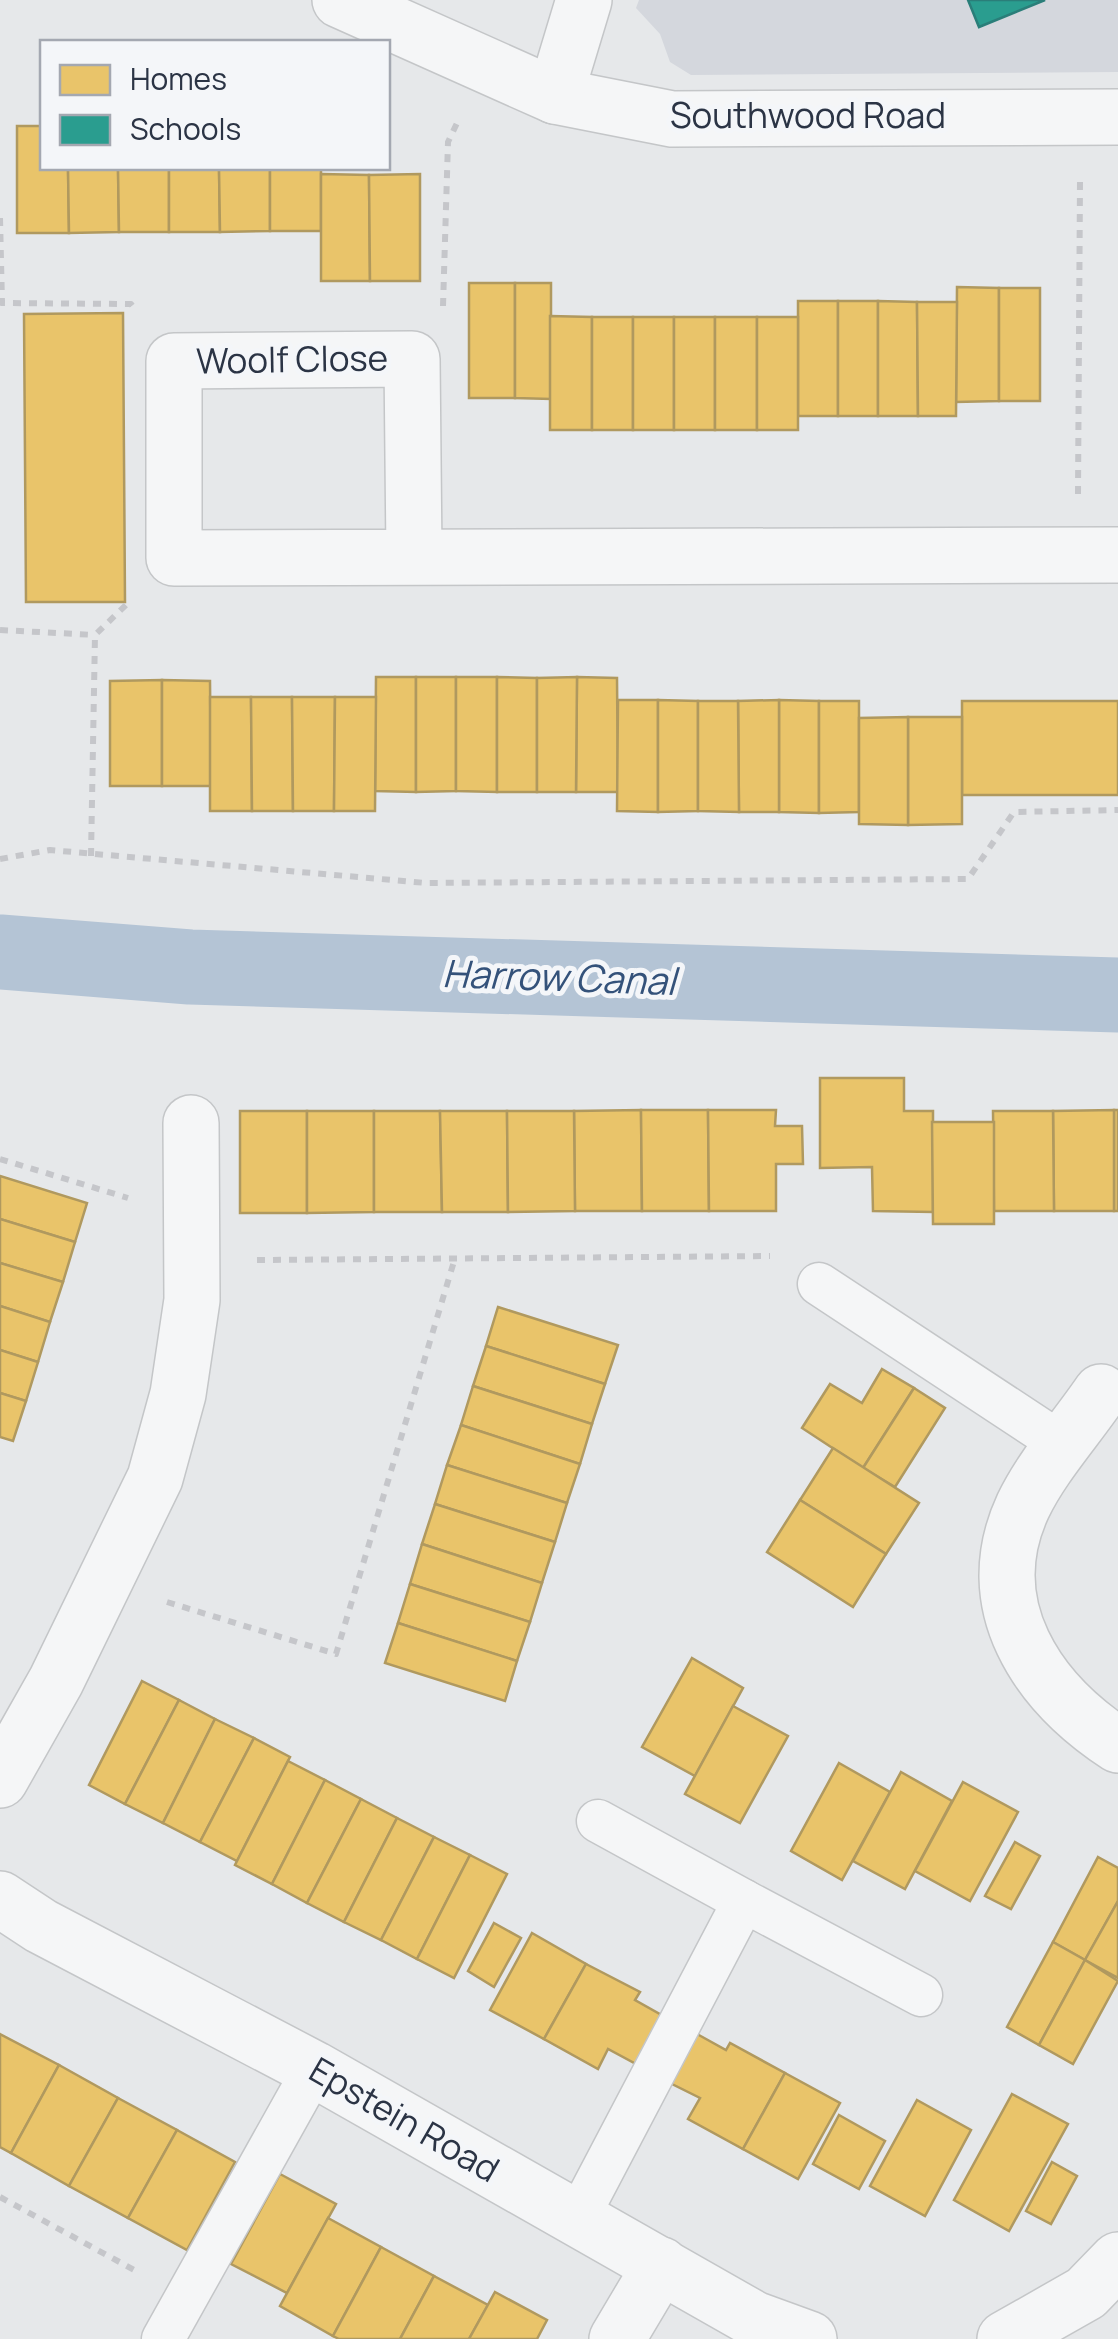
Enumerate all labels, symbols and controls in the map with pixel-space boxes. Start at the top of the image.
legend [40,40,390,170]
text: Homes [130,58,227,99]
street label: Southwood Road [670,91,946,139]
text: Schools [130,108,241,149]
street label: Woolf Close [195,333,388,385]
water label: Harrow Canal [441,946,681,1006]
street label: Epstein Road [301,2045,508,2193]

